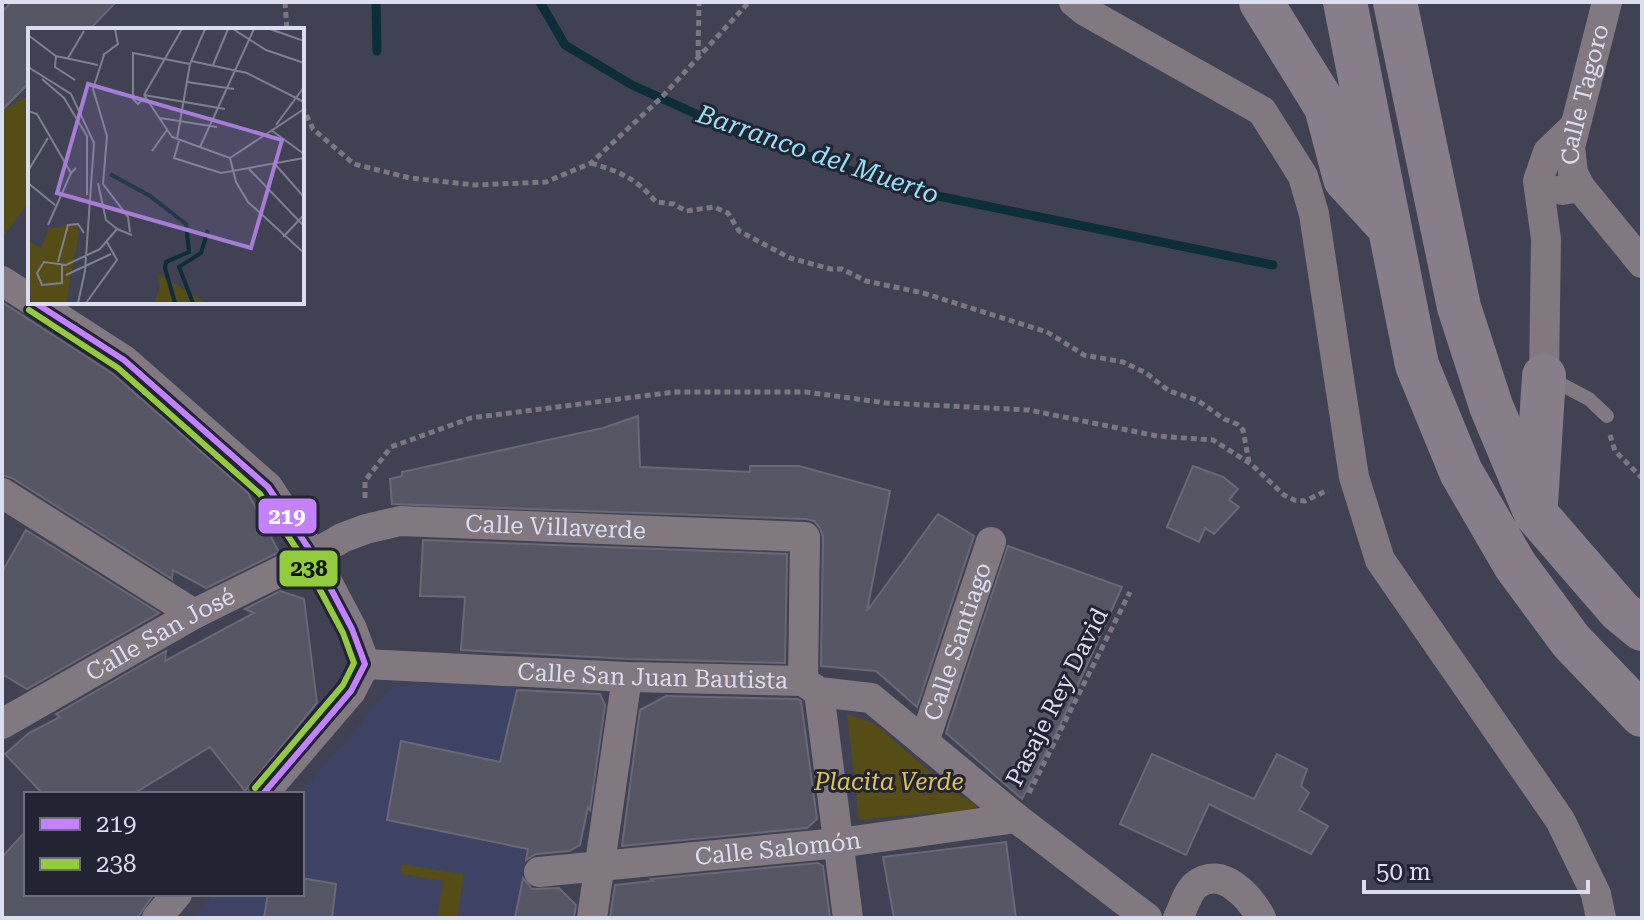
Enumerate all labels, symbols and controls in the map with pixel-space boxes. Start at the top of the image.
street label: Calle Tagoro [1556,21,1615,166]
inset map [28,28,304,304]
water label: Barranco del Muerto [692,98,943,210]
line badge: 219 [257,497,318,535]
text: 219 [269,504,305,529]
street label: Calle Villaverde [465,510,647,545]
line badge: 238 [278,549,339,588]
text: 238 [291,556,327,581]
street label: Calle Santiago [918,559,997,724]
street label: Calle San José [81,582,240,687]
street label: Pasaje Rey David [1000,603,1114,791]
street label: Calle San Juan Bautista [517,658,788,695]
park label: Placita Verde [813,768,964,796]
legend [24,792,304,896]
text: 219 [96,810,136,838]
street label: Calle Salomón [694,826,863,871]
scale bar [1364,844,1588,894]
text: 238 [96,850,136,878]
text: 50 m [1376,858,1431,886]

